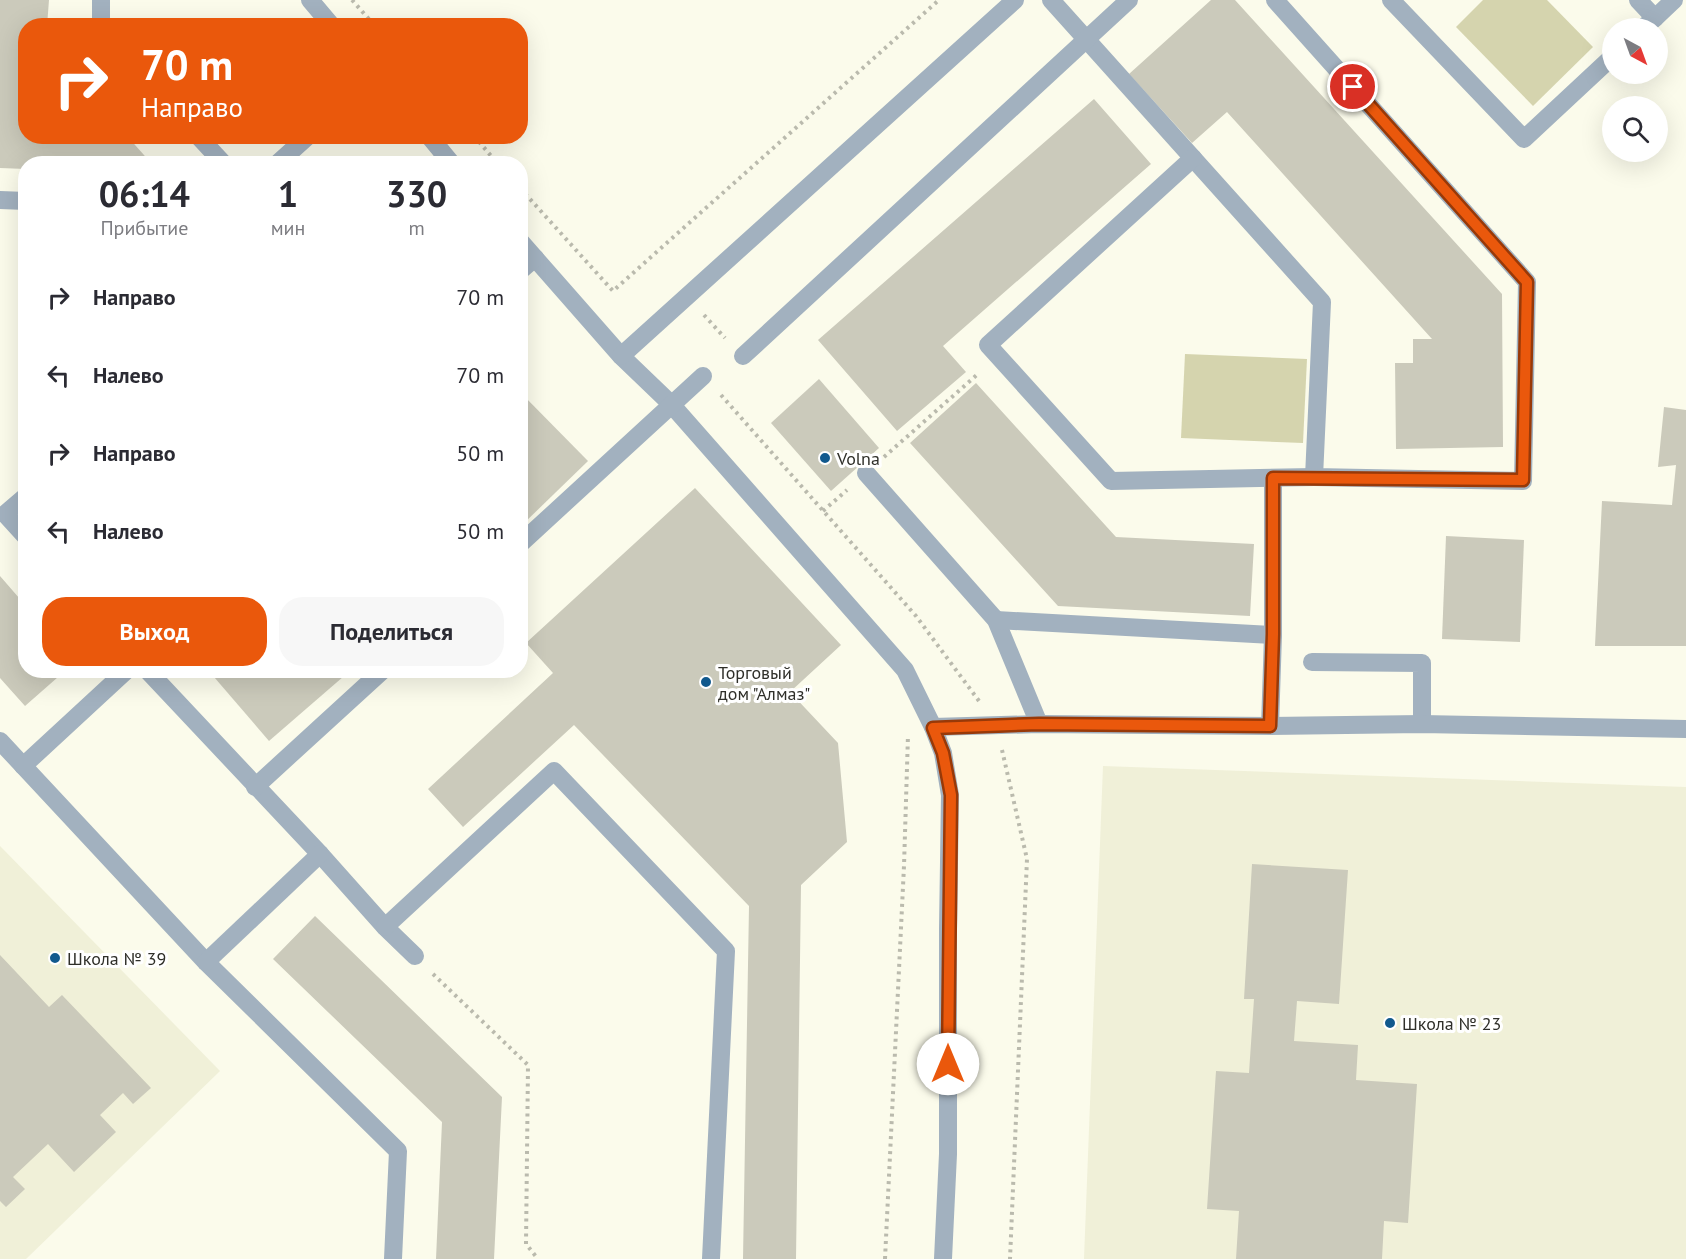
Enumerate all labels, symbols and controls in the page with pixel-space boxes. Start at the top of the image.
north arrow [1602,18,1668,84]
map controls [1602,18,1668,162]
text: 70 m [141,37,233,92]
icon: right [42,42,120,120]
pin [1327,61,1378,112]
icon: arrive [1336,70,1369,103]
text: Направо [141,90,243,124]
button: search [1602,96,1668,162]
text: 06:14 [99,170,190,217]
text: 1 [278,170,298,217]
text: 330 [386,170,447,217]
text: Прибытие [100,215,188,241]
text: мин [271,215,305,241]
text: m [409,215,425,241]
icon: right [42,281,75,314]
text: Направо [93,283,176,311]
text: 70 m [456,283,504,311]
icon: left [42,359,75,392]
text: Налево [93,361,164,389]
text: 70 m [456,361,504,389]
icon: right [42,437,75,470]
text: Направо [93,439,176,467]
text: 50 m [456,439,504,467]
place label: Volna [836,447,880,470]
marker: Volna [818,451,832,465]
icon: left [42,515,75,548]
text: Налево [93,517,164,545]
text: 50 m [456,517,504,545]
button: Выход [42,597,267,666]
button: Поделиться [279,597,504,666]
place label: Торговый дом "Алмаз" [718,661,810,705]
marker: Торговый дом "Алмаз" [699,675,713,689]
place label: Школа № 39 [67,947,166,970]
marker: Школа № 39 [48,951,62,965]
place label: Школа № 23 [1402,1012,1501,1035]
marker: Школа № 23 [1383,1016,1397,1030]
position arrow [916,1032,980,1096]

